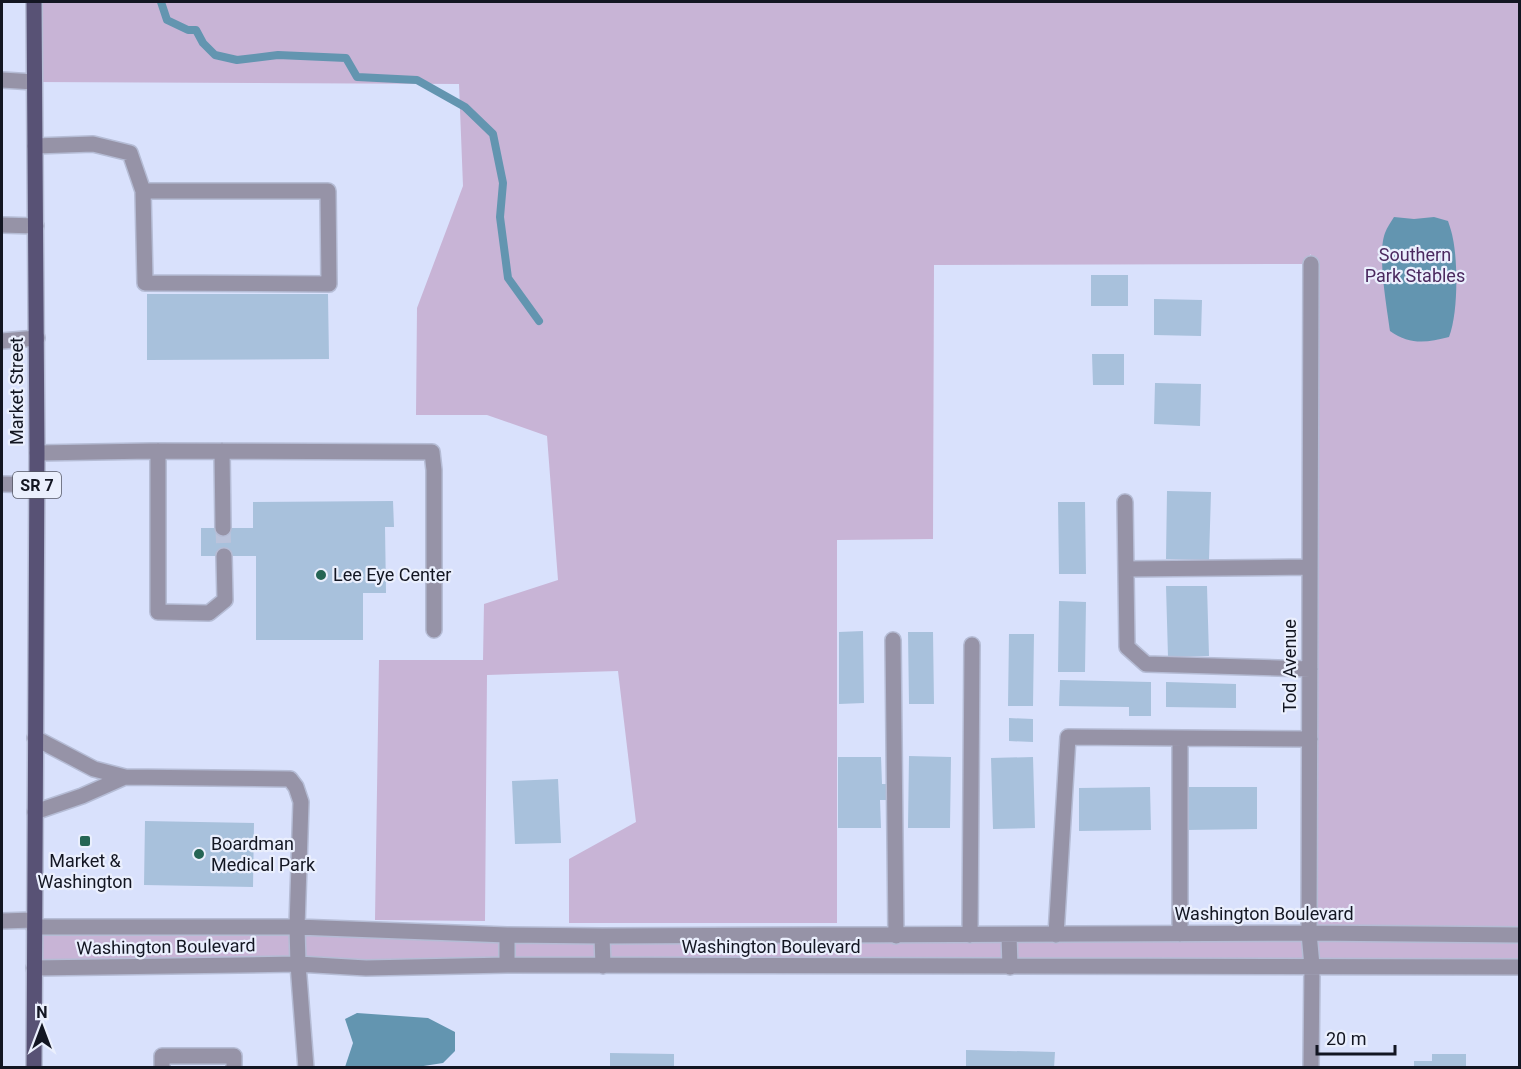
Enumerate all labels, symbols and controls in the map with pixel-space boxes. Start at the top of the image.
park label: Southern Park Stables [1365,244,1465,286]
street label: Market Street [6,337,27,445]
road number: SR 7 [13,472,61,498]
place label: Lee Eye Center [333,564,451,585]
marker: Lee Eye Center [314,568,328,582]
street label: Tod Avenue [1279,619,1300,713]
place label: Boardman Medical Park [211,833,316,875]
marker: Market & Washington [78,834,92,848]
marker: Boardman Medical Park [192,847,206,861]
place label: Market & Washington [37,850,133,892]
street label: Washington Boulevard [1174,903,1354,924]
street label: Washington Boulevard [76,934,256,959]
street label: Washington Boulevard [681,936,861,957]
north arrow [12,997,72,1057]
text: N [36,1003,48,1022]
scale bar [1317,1018,1395,1056]
text: 20 m [1326,1028,1366,1049]

